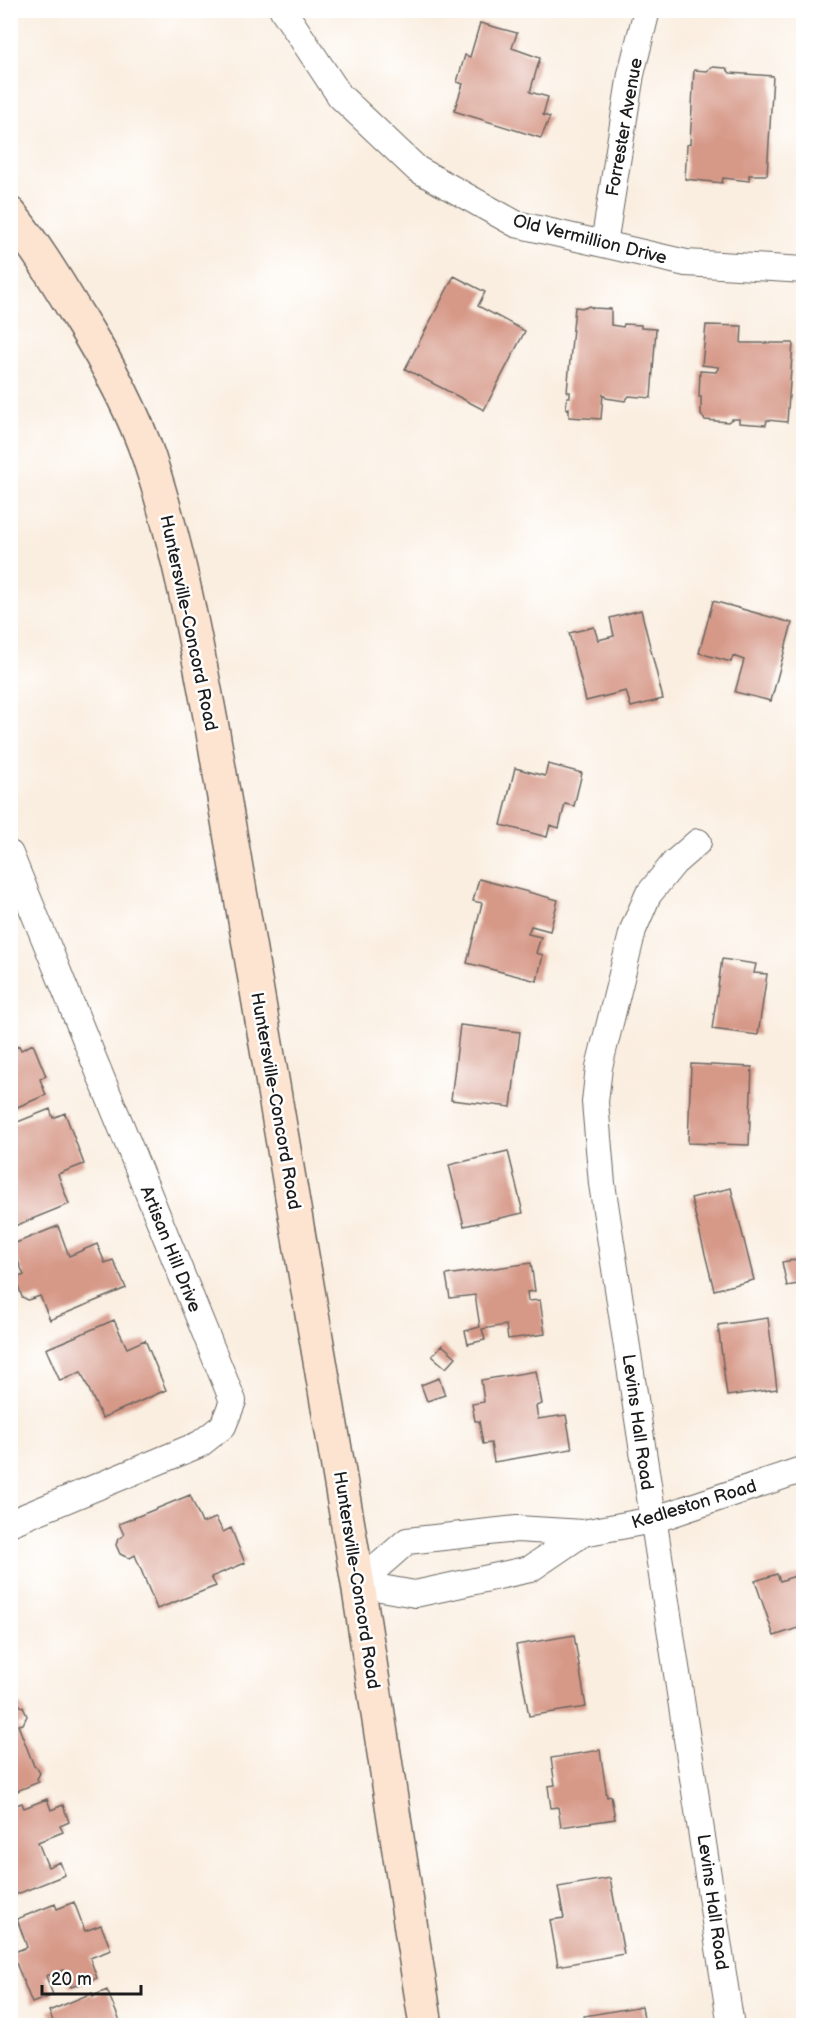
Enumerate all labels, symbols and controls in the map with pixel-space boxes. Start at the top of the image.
street label: Forrester Avenue [602,56,647,198]
street label: Old Vermillion Drive [511,210,669,269]
street label: Huntersville-Concord Road [155,513,222,733]
street label: Huntersville-Concord Road [246,991,305,1211]
street label: Artisan Hill Drive [136,1183,206,1316]
street label: Levins Hall Road [618,1353,657,1491]
street label: Huntersville-Concord Road [329,1470,384,1690]
street label: Kedleston Road [629,1475,759,1533]
street label: Levins Hall Road [693,1833,732,1971]
scale bar [42,1958,141,1996]
text: 20 m [51,1969,92,1990]

